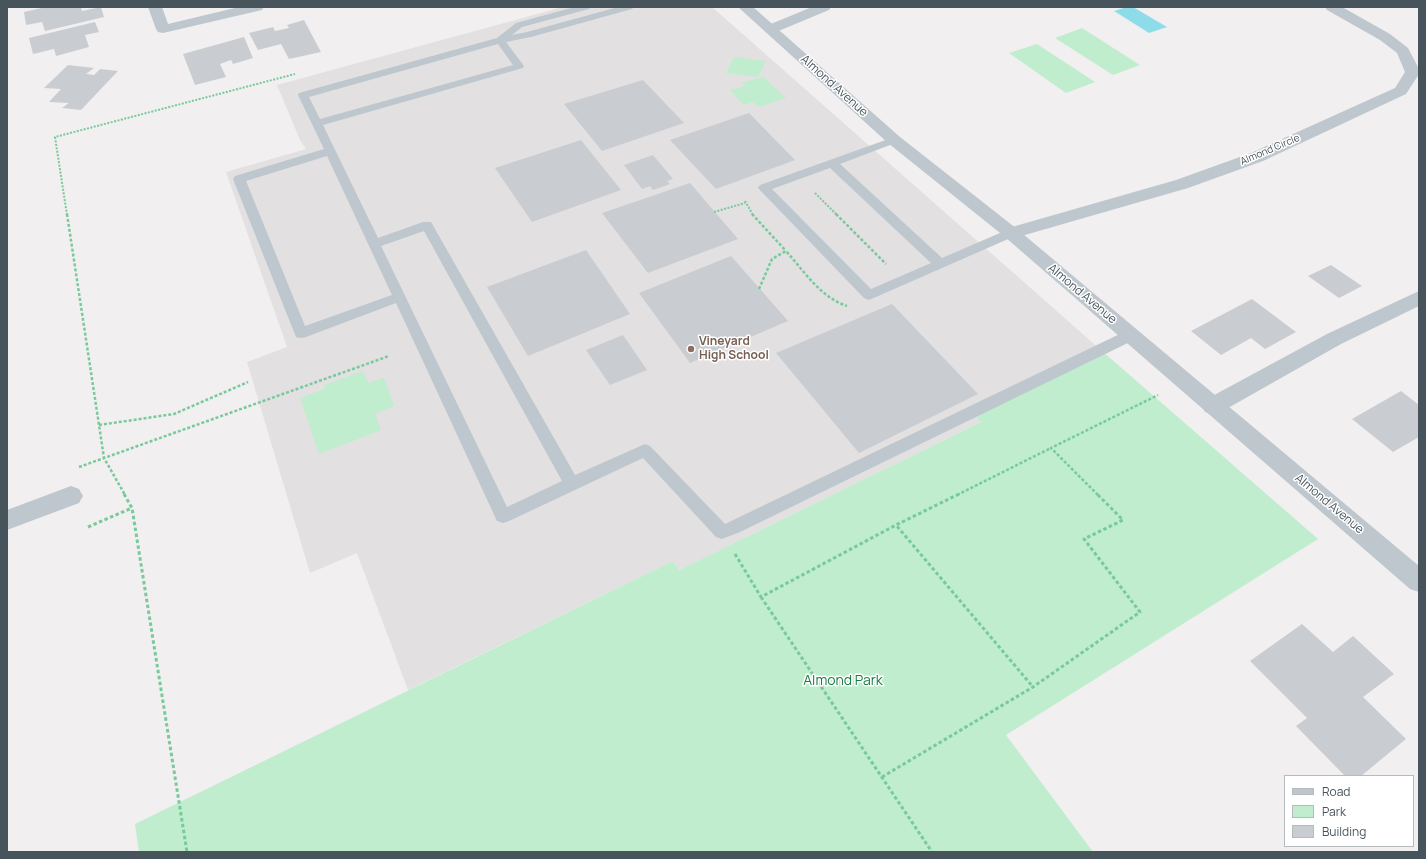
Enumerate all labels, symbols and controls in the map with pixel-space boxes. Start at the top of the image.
street label: Almond Avenue [797,52,871,120]
street label: Almond Circle [1238,132,1302,168]
street label: Almond Avenue [1045,261,1119,327]
place label: Vineyard High School [699,335,769,363]
marker: Vineyard High School [686,344,696,354]
street label: Almond Avenue [1292,471,1366,537]
park label: Almond Park [803,673,883,689]
legend [1284,775,1414,847]
text: Road [1322,783,1350,800]
text: Park [1322,803,1346,820]
text: Building [1322,823,1366,840]

